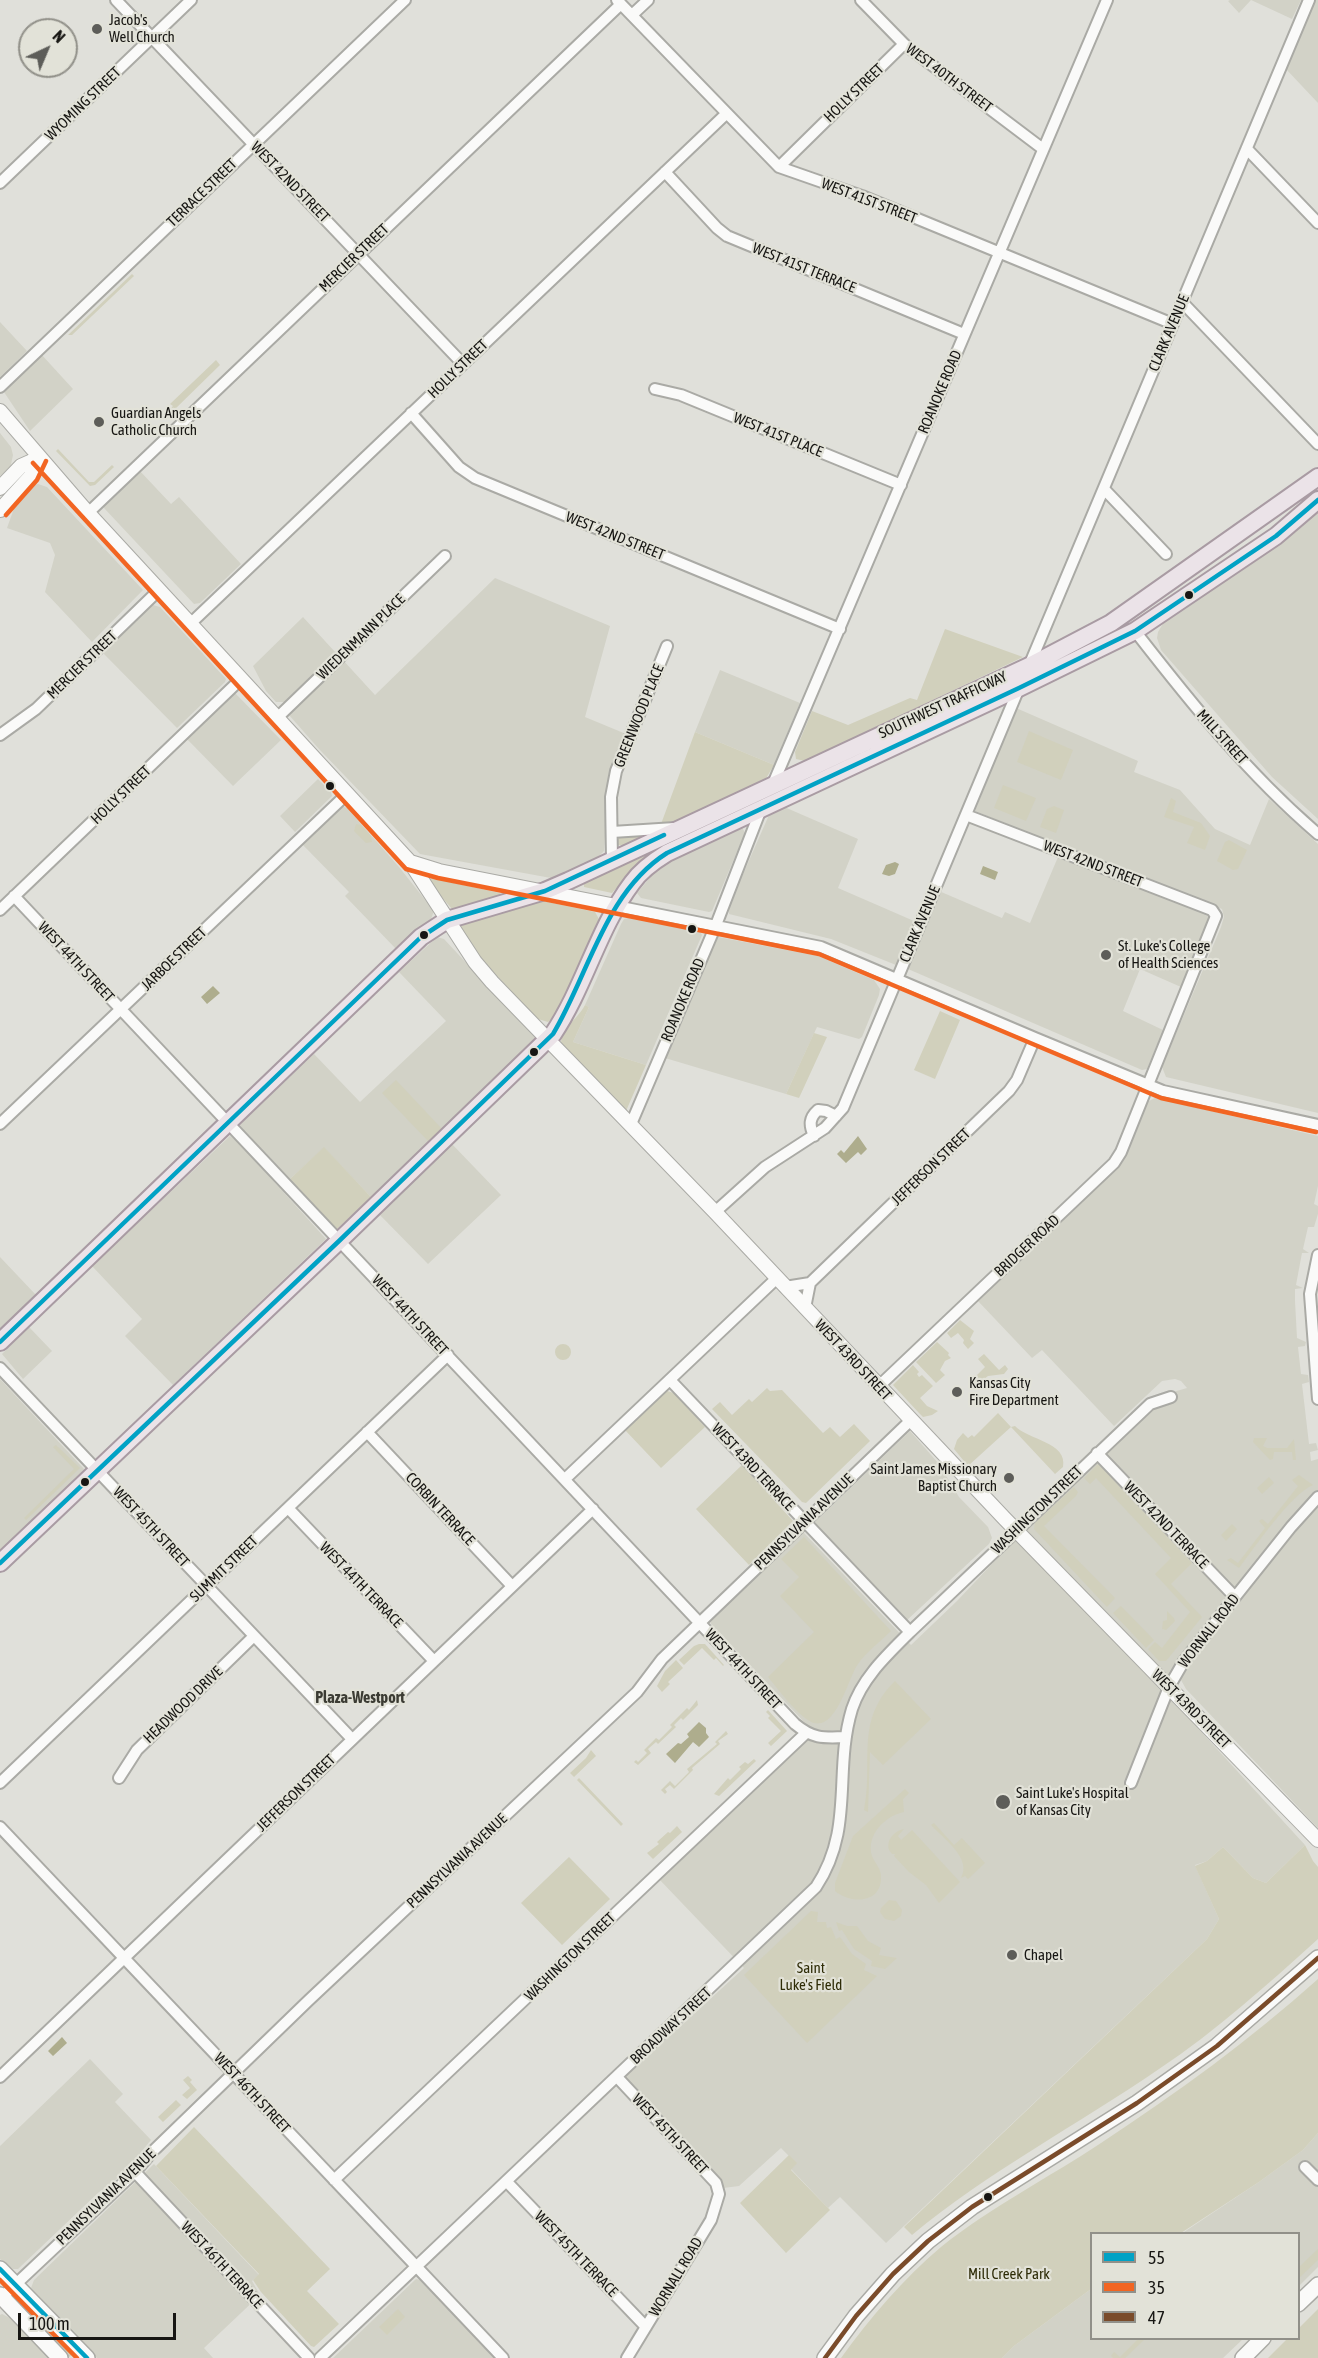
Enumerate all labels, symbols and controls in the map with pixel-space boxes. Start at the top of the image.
place label: Jacob's Well Church [109,11,175,46]
north arrow [18,18,78,78]
marker: Jacob's Well Church [90,22,104,36]
text: N [49,27,69,46]
street label: WEST 40TH STREET [902,40,996,116]
street label: HOLLY STREET [820,60,888,126]
street label: WYOMING STREET [41,63,125,145]
street label: WEST 42ND STREET [247,138,333,226]
street label: TERRACE STREET [163,155,241,231]
street label: WEST 41ST STREET [819,175,919,227]
street label: MERCIER STREET [315,220,393,296]
street label: WEST 41ST TERRACE [750,239,858,297]
street label: CLARK AVENUE [1145,292,1193,374]
street label: HOLLY STREET [424,336,492,402]
street label: ROANOKE ROAD [914,348,966,436]
place label: Guardian Angels Catholic Church [111,404,201,439]
street label: WEST 41ST PLACE [731,409,825,461]
marker: Guardian Angels Catholic Church [92,415,106,429]
street label: WEST 42ND STREET [563,508,667,564]
unlabelled marker [1183,589,1195,601]
street label: WIEDENMANN PLACE [313,590,409,684]
street label: MERCIER STREET [43,627,121,703]
street label: GREENWOOD PLACE [610,662,668,770]
street label: SOUTHWEST TRAFFICWAY [876,667,1010,743]
street label: MILL STREET [1193,706,1251,768]
street label: HOLLY STREET [87,762,155,828]
unlabelled marker [324,780,336,792]
street label: WEST 42ND STREET [1041,837,1145,891]
street label: CLARK AVENUE [896,883,944,965]
street label: WEST 44TH STREET [34,918,118,1006]
street label: JARBOE STREET [138,923,210,995]
unlabelled marker [686,923,698,935]
unlabelled marker [418,929,430,941]
place label: St. Luke's College of Health Sciences [1118,937,1218,972]
marker: St. Luke's College of Health Sciences [1099,948,1113,962]
street label: ROANOKE ROAD [657,956,709,1044]
unlabelled marker [528,1046,540,1058]
street label: JEFFERSON STREET [888,1125,974,1209]
street label: BRIDGER ROAD [991,1211,1063,1281]
street label: WEST 44TH STREET [368,1271,452,1359]
street label: WEST 43RD STREET [811,1316,895,1404]
place label: Kansas City Fire Department [969,1374,1059,1409]
marker: Kansas City Fire Department [950,1385,964,1399]
street label: WEST 43RD TERRACE [708,1420,798,1514]
place label: Saint James Missionary Baptist Church [870,1460,997,1495]
street label: WASHINGTON STREET [988,1462,1086,1558]
street label: CORBIN TERRACE [402,1469,478,1549]
street label: PENNSYLVANIA AVENUE [751,1470,857,1574]
marker: Saint James Missionary Baptist Church [1002,1471,1016,1485]
unlabelled marker [79,1476,91,1488]
street label: WEST 42ND TERRACE [1120,1478,1212,1572]
street label: WEST 45TH STREET [109,1483,193,1571]
street label: SUMMIT STREET [186,1532,262,1606]
street label: WEST 44TH TERRACE [316,1538,406,1632]
street label: WORNALL ROAD [1175,1591,1243,1671]
street label: WEST 44TH STREET [701,1625,785,1713]
street label: HEADWOOD DRIVE [140,1663,226,1747]
street label: WEST 43RD STREET [1148,1666,1234,1752]
district label: Plaza-Westport [315,1688,405,1708]
street label: JEFFERSON STREET [253,1751,339,1835]
place label: Saint Luke's Hospital of Kansas City [1016,1784,1129,1819]
marker: Saint Luke's Hospital of Kansas City [994,1793,1012,1811]
street label: PENNSYLVANIA AVENUE [403,1810,511,1912]
street label: WASHINGTON STREET [521,1909,619,2005]
place label: Chapel [1024,1946,1063,1964]
marker: Chapel [1005,1948,1019,1962]
park label: Saint Luke's Field [780,1959,842,1994]
street label: BROADWAY STREET [627,1984,715,2068]
street label: WEST 46TH STREET [210,2049,294,2137]
street label: WEST 45TH STREET [628,2090,712,2178]
street label: PENNSYLVANIA AVENUE [53,2145,159,2249]
unlabelled marker [982,2191,994,2203]
street label: WEST 45TH TERRACE [531,2207,621,2301]
street label: WEST 46TH TERRACE [177,2218,267,2312]
legend [1090,2232,1300,2340]
street label: WORNALL ROAD [645,2234,707,2320]
text: 55 [1148,2247,1165,2268]
park label: Mill Creek Park [968,2265,1050,2283]
text: 35 [1148,2277,1165,2298]
scale bar [21,2301,178,2339]
text: 47 [1148,2307,1165,2328]
text: 100 m [29,2313,70,2334]

